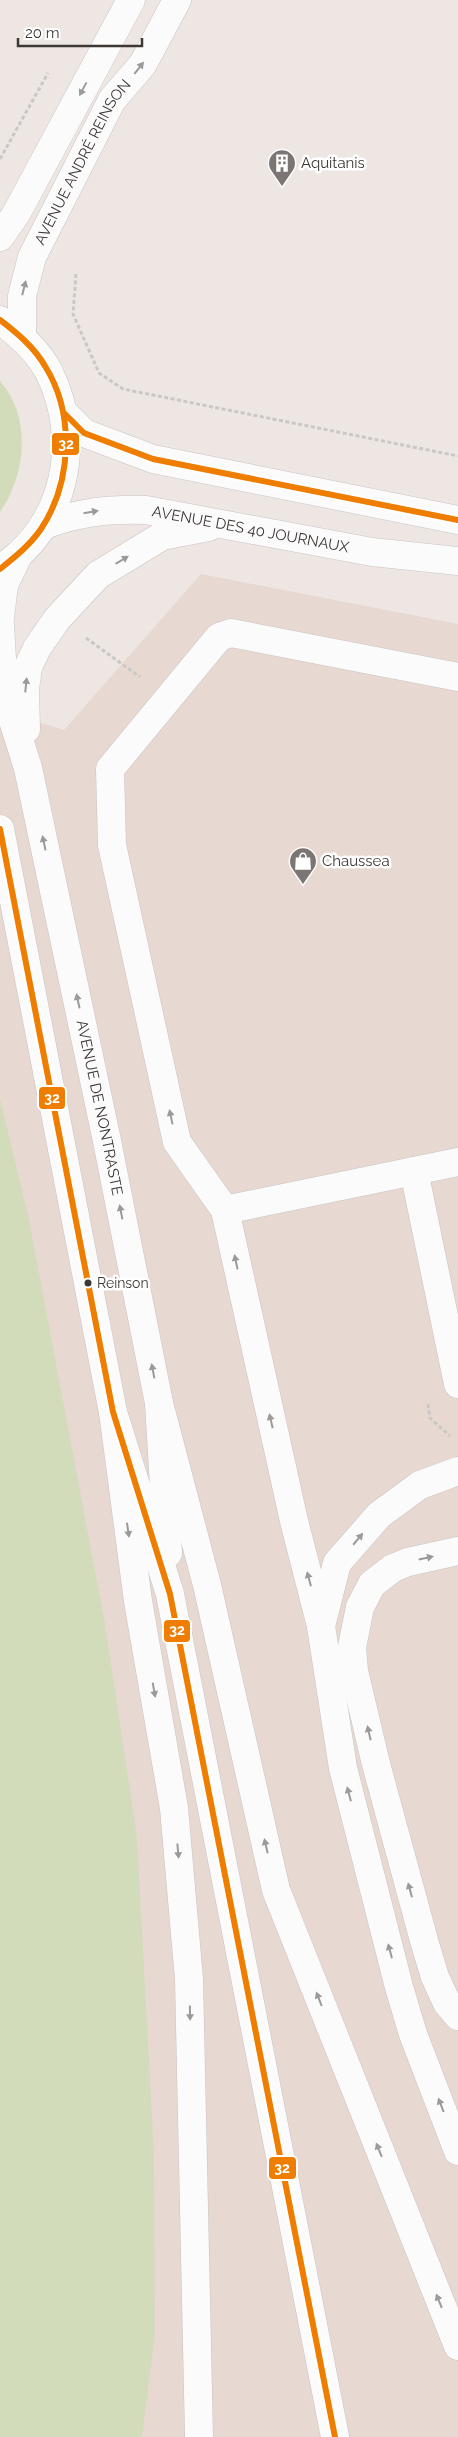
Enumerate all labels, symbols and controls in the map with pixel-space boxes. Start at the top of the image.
scale bar [18,15,141,47]
text: 20 m [25,24,60,42]
one-way arrow [133,62,144,75]
street label: AVENUE ANDRÉ REINSON [31,76,135,248]
one-way arrow [79,82,87,96]
building icon: Aquitanis [267,148,297,187]
place label: Aquitanis [301,154,365,172]
one-way arrow [20,280,28,295]
line badge: 32 [51,432,80,456]
text: 32 [58,436,74,452]
street label: AVENUE DES 40 JOURNAUX [151,502,351,557]
one-way arrow [83,507,99,515]
one-way arrow [115,556,128,565]
one-way arrow [22,676,30,692]
one-way arrow [40,835,48,850]
shop icon: Chaussea [288,846,318,885]
place label: Chaussea [322,852,390,870]
one-way arrow [74,994,82,1009]
street label: AVENUE DE NONTRASTE [73,1018,127,1197]
line badge: 32 [38,1086,66,1110]
text: 32 [44,1090,60,1106]
one-way arrow [167,1108,175,1124]
one-way arrow [117,1204,125,1220]
one-way arrow [232,1255,240,1270]
place label: Reinson [97,1275,149,1291]
marker: Reinson [83,1278,93,1288]
one-way arrow [149,1364,157,1379]
one-way arrow [267,1414,275,1429]
one-way arrow [125,1522,133,1538]
one-way arrow [353,1532,364,1545]
one-way arrow [418,1554,433,1562]
one-way arrow [305,1572,313,1587]
line badge: 32 [163,1619,191,1643]
text: 32 [169,1622,185,1638]
one-way arrow [150,1682,158,1698]
one-way arrow [365,1725,373,1740]
one-way arrow [345,1786,353,1801]
one-way arrow [262,1838,270,1853]
one-way arrow [174,1843,182,1859]
one-way arrow [406,1882,414,1897]
one-way arrow [386,1944,394,1959]
one-way arrow [315,1991,323,2006]
one-way arrow [186,2005,194,2021]
one-way arrow [437,2098,444,2113]
one-way arrow [375,2142,383,2157]
line badge: 32 [268,2156,297,2180]
text: 32 [274,2160,290,2176]
one-way arrow [435,2293,443,2308]

